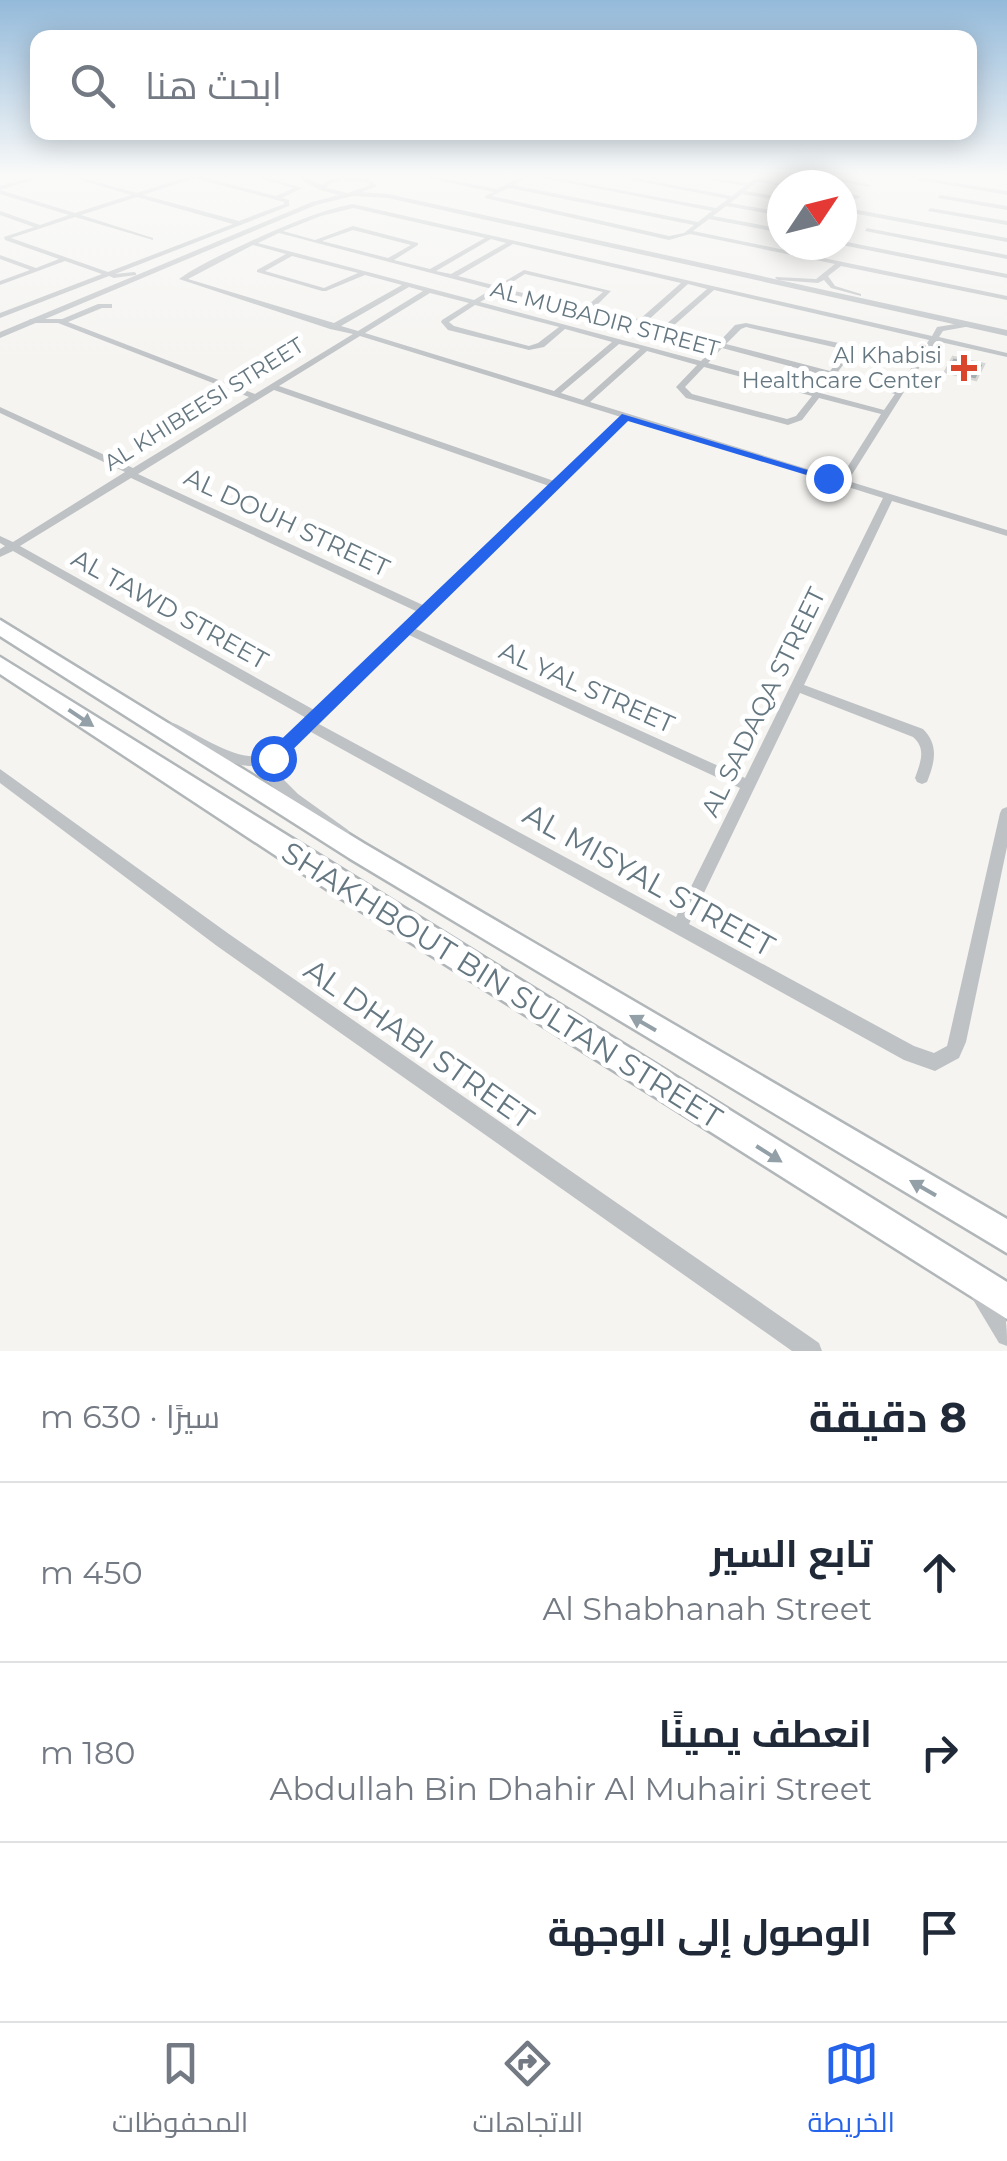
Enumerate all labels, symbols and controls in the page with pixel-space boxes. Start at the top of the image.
search box [30,30,977,140]
icon: search [65,58,120,113]
text: ابحث هنا [145,62,282,109]
north arrow [767,170,857,260]
street label: AL MUBADIR STREET [488,275,723,363]
street label: AL KHIBEESI STREET [99,331,309,477]
place label: Al Khabisi Healthcare Center [742,342,942,394]
marker: Al Khabisi Healthcare Center [951,355,977,381]
route end [806,456,852,502]
street label: AL DOUH STREET [180,461,395,583]
street label: AL TAWD STREET [67,543,274,676]
street label: AL SADAQA STREET [694,582,832,821]
street label: AL YAL STREET [495,635,680,739]
one-way arrow [68,708,95,726]
route start [251,736,297,782]
street label: AL MISYAL STREET [517,795,782,965]
street label: SHAKHBOUT BIN SULTAN STREET [275,834,730,1137]
street label: AL DHABI STREET [297,951,542,1138]
one-way arrow [629,1015,657,1032]
one-way arrow [756,1144,783,1163]
one-way arrow [909,1180,937,1197]
text: 8 دقيقة [809,1391,967,1443]
text: سيرًا · 630 m [40,1397,220,1436]
text: تابع السير [710,1530,872,1577]
icon: ahead [912,1545,967,1600]
text: 450 m [40,1553,143,1592]
text: Al Shabhanah Street [542,1589,872,1628]
text: انعطف يمينًا [659,1710,872,1757]
icon: right [912,1725,967,1780]
text: 180 m [40,1733,136,1772]
text: Abdullah Bin Dhahir Al Muhairi Street [269,1769,872,1808]
icon: arrive [912,1905,967,1960]
text: الوصول إلى الوجهة [548,1909,872,1956]
tab: المحفوظات [112,2036,248,2148]
tab: الاتجاهات [473,2036,583,2148]
tab: الخريطة [808,2036,895,2148]

